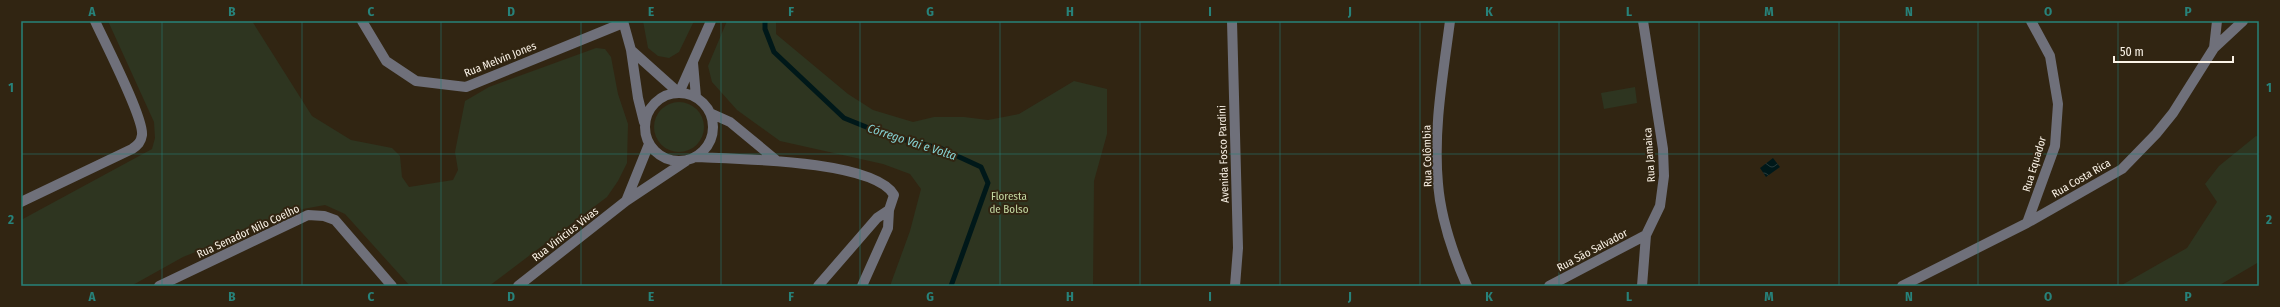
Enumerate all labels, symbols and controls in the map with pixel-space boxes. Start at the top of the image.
text: A [87,4,96,19]
text: B [228,4,236,19]
text: C [368,4,375,19]
text: D [507,4,515,19]
text: E [648,4,654,19]
text: F [788,4,794,19]
text: G [926,4,934,19]
text: H [1066,4,1074,19]
text: I [1208,4,1212,19]
text: J [1347,4,1352,19]
text: K [1485,4,1493,19]
text: L [1626,4,1632,19]
text: M [1764,4,1774,19]
text: N [1905,4,1913,19]
text: O [2044,4,2052,19]
text: P [2184,4,2192,19]
scale bar [2114,38,2233,64]
street label: Rua Melvin Jones [462,39,538,80]
text: 50 m [2120,45,2144,59]
text: 1 [8,80,14,95]
text: 1 [2266,80,2272,95]
street label: Avenida Fosco Pardini [1215,105,1232,203]
water label: Córrego Vai e Volta [866,121,958,163]
street label: Rua Colômbia [1420,125,1435,187]
street label: Rua Jamaica [1641,127,1658,183]
street label: Rua Equador [2020,135,2049,193]
street label: Rua Costa Rica [2049,156,2113,201]
park label: Floresta de Bolso [989,190,1029,216]
street label: Rua Senador Nilo Coelho [195,202,302,261]
street label: Rua Vinícius Vivas [530,204,601,264]
text: 2 [7,212,14,227]
text: 2 [2265,212,2272,227]
street label: Rua São Salvador [1555,226,1630,275]
text: A [87,289,96,304]
text: B [228,289,236,304]
text: C [368,289,375,304]
text: D [507,289,515,304]
text: E [648,289,654,304]
text: F [788,289,794,304]
text: G [926,289,934,304]
text: H [1066,289,1074,304]
text: I [1208,289,1212,304]
text: J [1347,289,1352,304]
text: K [1485,289,1493,304]
text: L [1626,289,1632,304]
text: M [1764,289,1774,304]
text: N [1905,289,1913,304]
text: O [2044,289,2052,304]
text: P [2184,289,2192,304]

